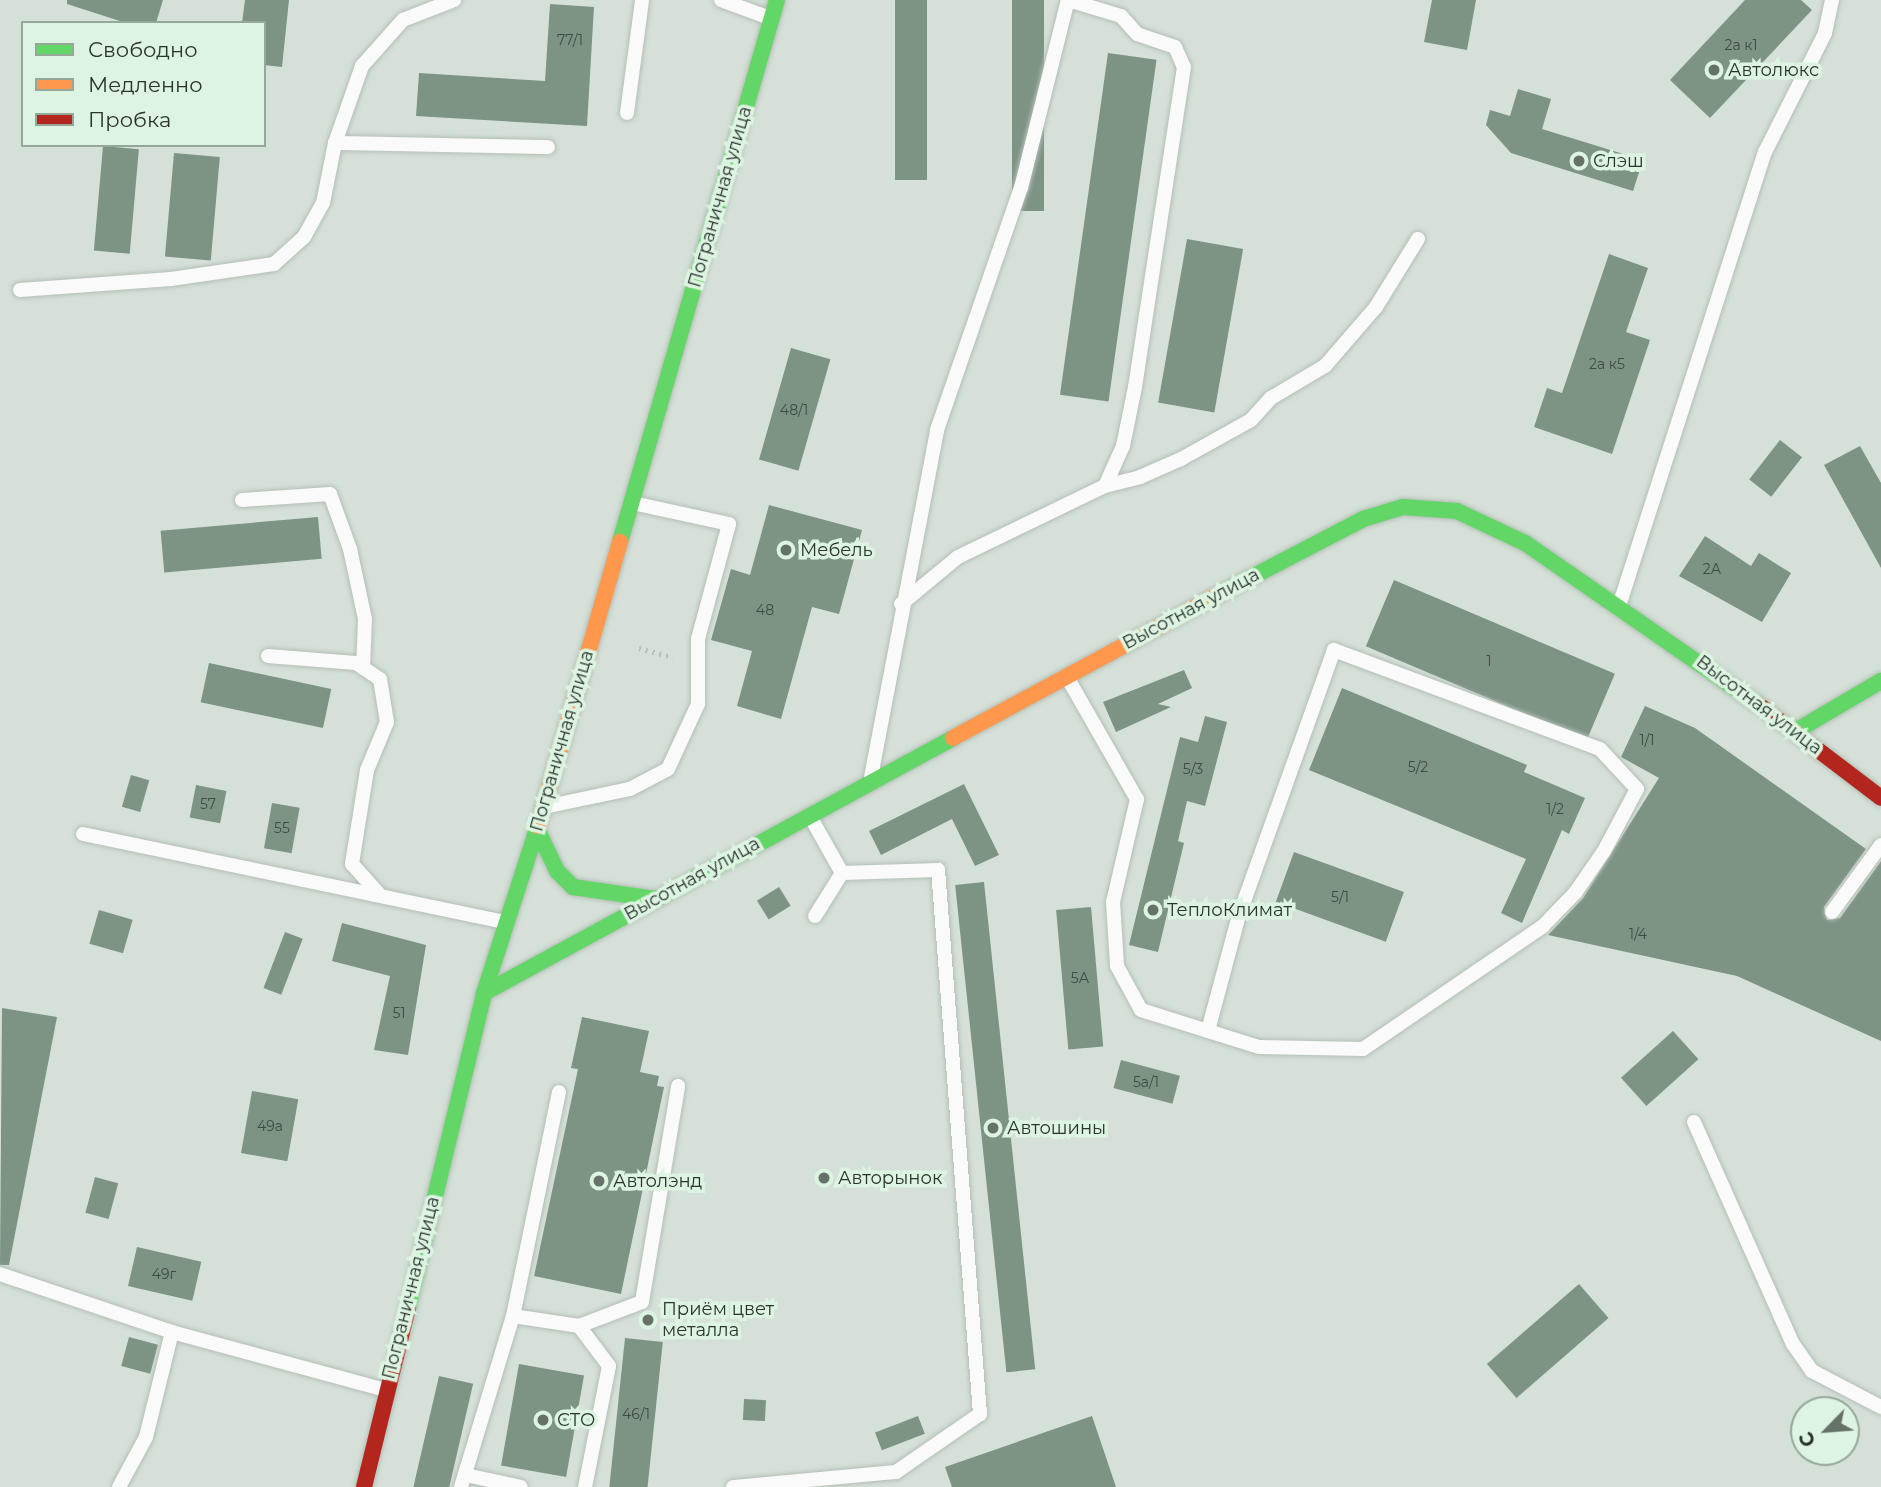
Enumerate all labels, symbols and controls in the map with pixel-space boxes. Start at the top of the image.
legend [21,21,266,147]
house number: 77/1 [557,32,583,48]
text: Свободно [88,37,198,62]
house number: 2а к1 [1724,37,1758,53]
place label: Автолюкс [1728,59,1819,81]
marker: Автолюкс [1706,62,1722,78]
text: Медленно [88,72,203,97]
street label: Пограничная улица [684,104,756,290]
text: Пробка [88,107,171,132]
place label: Слэш [1593,150,1644,172]
marker: Слэш [1571,153,1587,169]
house number: 2а к5 [1589,356,1625,372]
house number: 48/1 [780,402,808,418]
place label: Мебель [800,539,873,561]
marker: Мебель [778,542,794,558]
house number: 2А [1703,561,1721,577]
street label: Высотная улица [1119,564,1263,654]
house number: 48 [756,602,774,618]
street label: Пограничная улица [526,648,598,834]
street label: Высотная улица [1692,651,1826,759]
house number: 1 [1486,653,1492,669]
house number: 1/1 [1639,732,1655,748]
house number: 5/2 [1408,759,1428,775]
house number: 5/3 [1183,761,1203,777]
house number: 57 [200,796,216,812]
house number: 1/2 [1546,801,1564,817]
house number: 55 [274,820,290,836]
street label: Высотная улица [620,833,764,925]
house number: 5/1 [1331,889,1349,905]
place label: ТеплоКлимат [1167,899,1292,921]
marker: ТеплоКлимат [1145,902,1161,918]
house number: 1/4 [1629,926,1647,942]
house number: 5А [1071,970,1089,986]
house number: 51 [393,1005,405,1021]
house number: 5а/1 [1133,1074,1159,1090]
place label: Автошины [1007,1117,1106,1139]
house number: 49а [257,1118,283,1134]
marker: Автошины [985,1120,1001,1136]
place label: Авторынок [838,1167,942,1189]
place label: Автолэнд [613,1170,702,1192]
marker: Авторынок [816,1170,832,1186]
marker: Автолэнд [591,1173,607,1189]
street label: Пограничная улица [378,1194,444,1382]
house number: 49г [152,1266,176,1282]
place label: Приём цвет металла [662,1299,774,1342]
marker: Приём цвет металла [640,1312,656,1328]
north arrow [1790,1396,1860,1466]
house number: 46/1 [622,1406,650,1422]
place label: СТО [557,1409,595,1431]
marker: СТО [535,1412,551,1428]
text: С [1794,1428,1821,1450]

